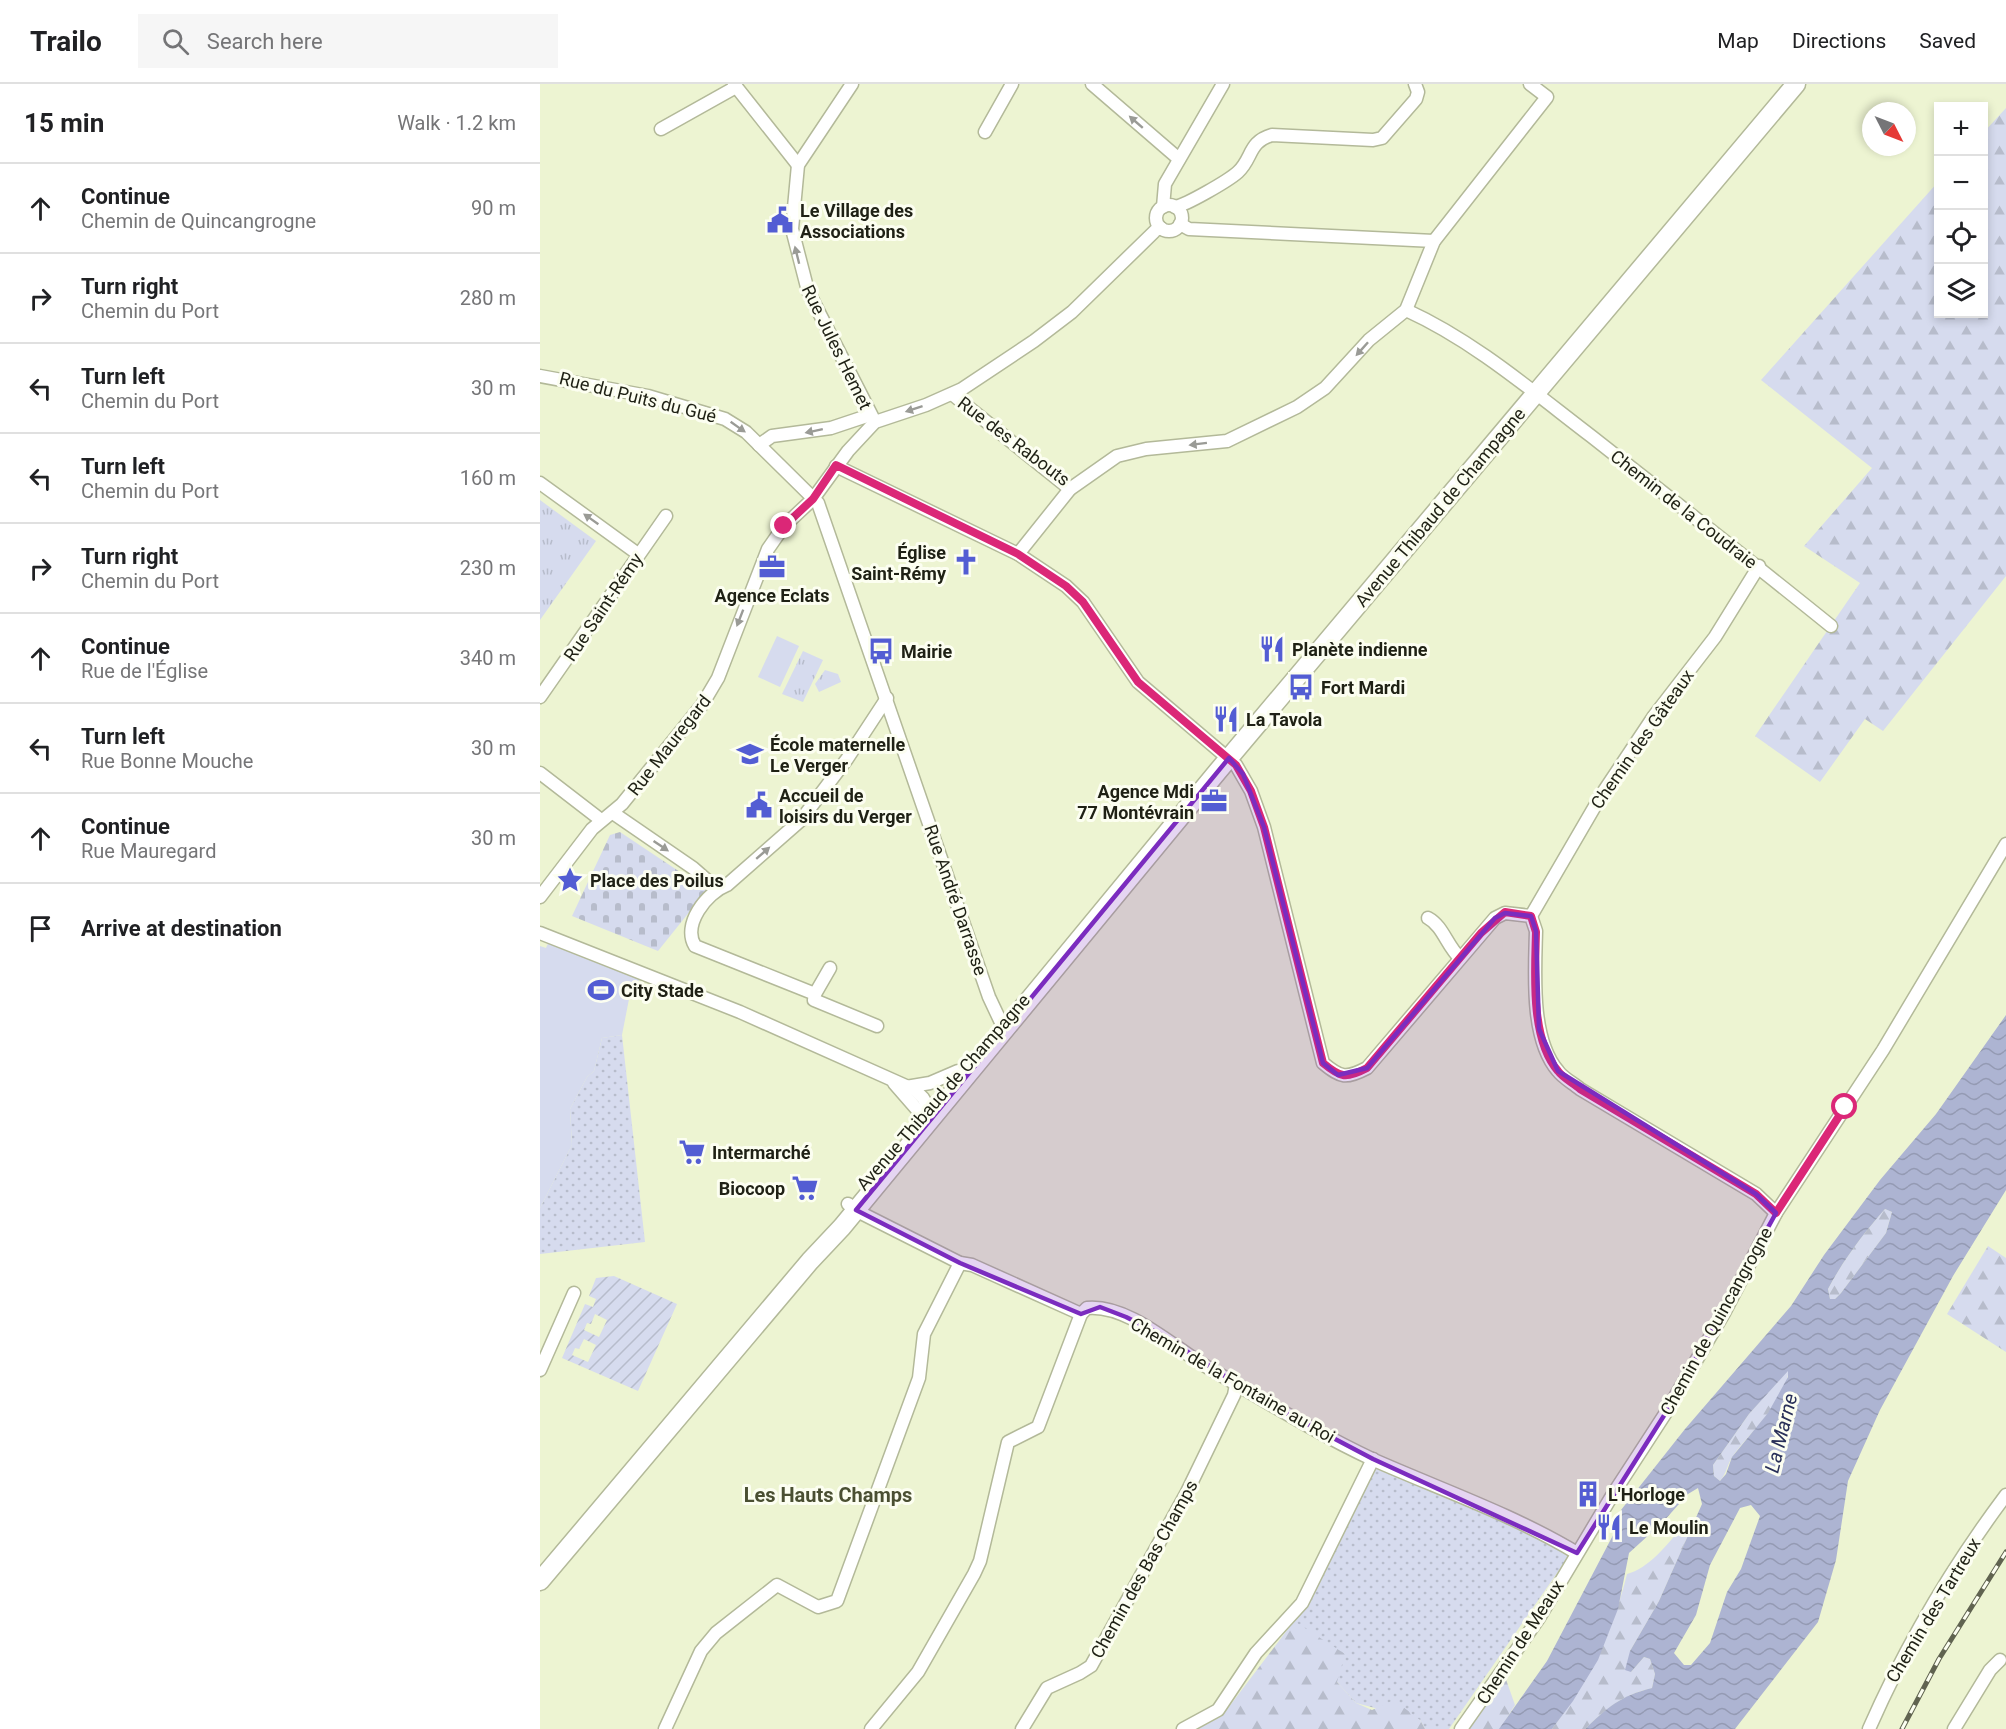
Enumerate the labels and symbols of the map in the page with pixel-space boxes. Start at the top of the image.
north arrow [1862,102,1916,156]
one-way arrow [1128,115,1144,128]
place label: Le Village des Associations [800,200,913,242]
public building icon: Le Village des Associations [765,205,795,235]
one-way arrow [792,246,802,265]
street label: Rue Jules Hemet [798,281,876,413]
one-way arrow [1355,341,1369,356]
street label: Rue du Puits du Gué [557,367,719,427]
street label: Rue des Rabouts [954,392,1074,490]
street label: Avenue Thibaud de Champagne [1351,403,1529,611]
one-way arrow [905,405,923,414]
one-way arrow [729,421,745,433]
one-way arrow [804,427,823,436]
one-way arrow [1188,439,1207,449]
street label: Chemin de la Coudraie [1607,445,1761,573]
route end [770,512,796,538]
one-way arrow [584,513,600,525]
place label: Église Saint-Rémy [851,542,947,584]
church icon: Église Saint-Rémy [951,547,981,577]
street label: Rue Saint-Rémy [559,549,647,665]
office icon: Agence Eclats [757,552,787,582]
place label: Agence Eclats [715,585,829,606]
one-way arrow [735,610,745,628]
restaurant icon: Planète indienne [1257,634,1287,664]
bus stop icon: Mairie [866,636,896,666]
place label: Planète indienne [1292,639,1428,660]
place label: Mairie [901,641,953,662]
street label: Chemin des Gâteaux [1586,665,1698,813]
bus stop icon: Fort Mardi [1286,672,1316,702]
place label: Fort Mardi [1321,677,1405,698]
street label: Rue Mauregard [623,690,715,800]
restaurant icon: La Tavola [1211,704,1241,734]
place label: La Tavola [1246,709,1323,730]
place label: École maternelle Le Verger [770,734,905,776]
school or university icon: École maternelle Le Verger [735,739,765,769]
place label: Agence Mdi 77 Montévrain [1077,781,1194,823]
place label: Accueil de loisirs du Verger [779,785,912,827]
office icon: Agence Mdi 77 Montévrain [1199,786,1229,816]
public building icon: Accueil de loisirs du Verger [744,790,774,820]
street label: Rue André Darrasse [920,822,992,978]
one-way arrow [653,840,669,852]
one-way arrow [755,847,770,860]
place icon: Place des Poilus [555,865,585,895]
place label: Place des Poilus [590,870,724,891]
sports icon: City Stade [586,975,616,1005]
place label: City Stade [621,980,704,1001]
street label: Avenue Thibaud de Champagne [852,990,1034,1194]
route start [1831,1093,1857,1119]
supermarket icon: Intermarché [677,1137,707,1167]
place label: Intermarché [712,1142,811,1163]
supermarket icon: Biocoop [790,1173,820,1203]
place label: Biocoop [719,1178,785,1199]
street label: Chemin de Quincangrogne [1656,1223,1776,1419]
street label: Chemin de la Fontaine au Roi [1127,1313,1339,1447]
water label: La Marne [1760,1391,1802,1475]
street label: Chemin des Bas Champs [1086,1476,1202,1662]
building icon: L'Horloge [1573,1479,1603,1509]
district label: Les Hauts Champs [744,1483,912,1507]
place label: L'Horloge [1608,1484,1685,1505]
restaurant icon: Le Moulin [1594,1512,1624,1542]
place label: Le Moulin [1629,1517,1709,1538]
street label: Chemin des Tartreux [1881,1534,1985,1686]
street label: Chemin de Meaux [1472,1576,1568,1708]

